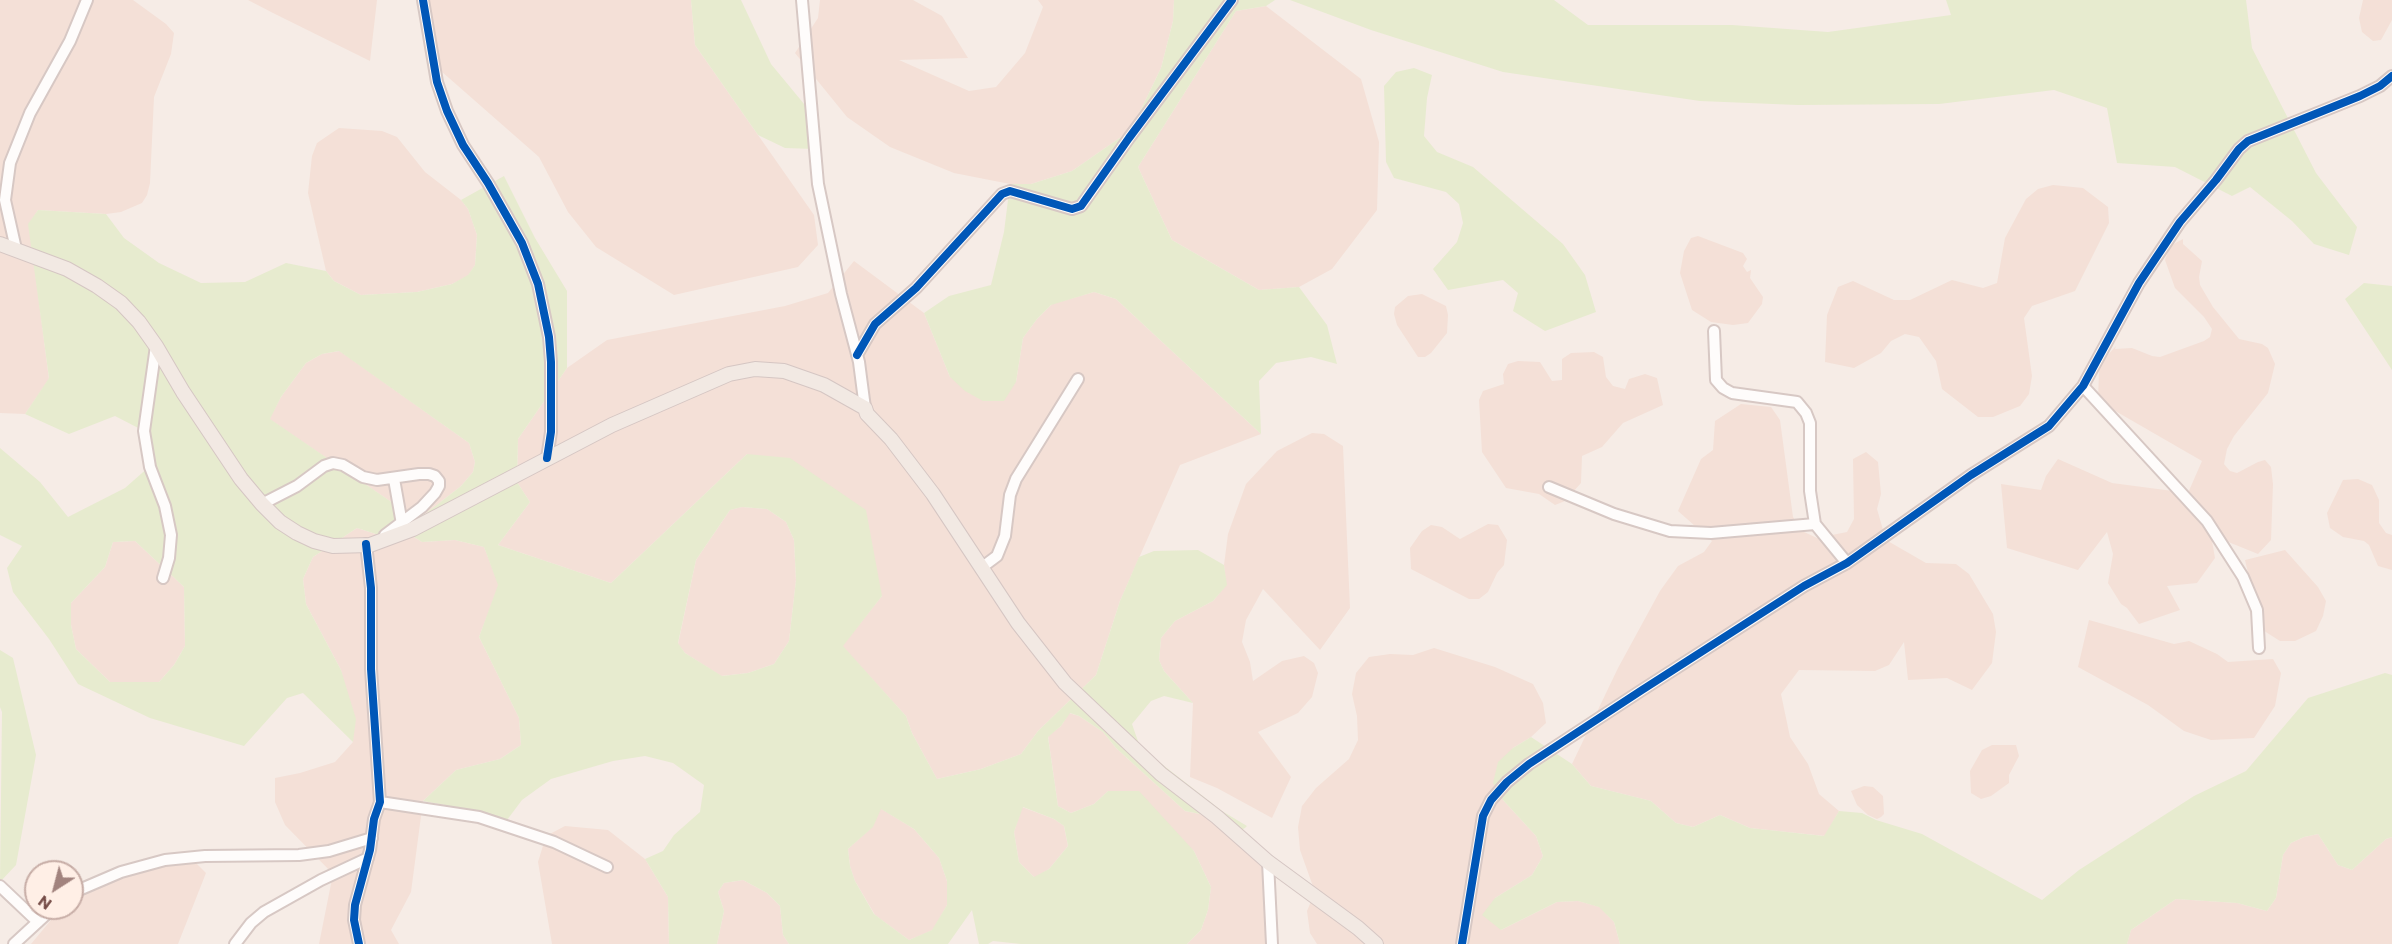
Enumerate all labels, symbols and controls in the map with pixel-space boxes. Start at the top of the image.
north arrow [24,860,84,920]
text: N [34,892,55,915]

